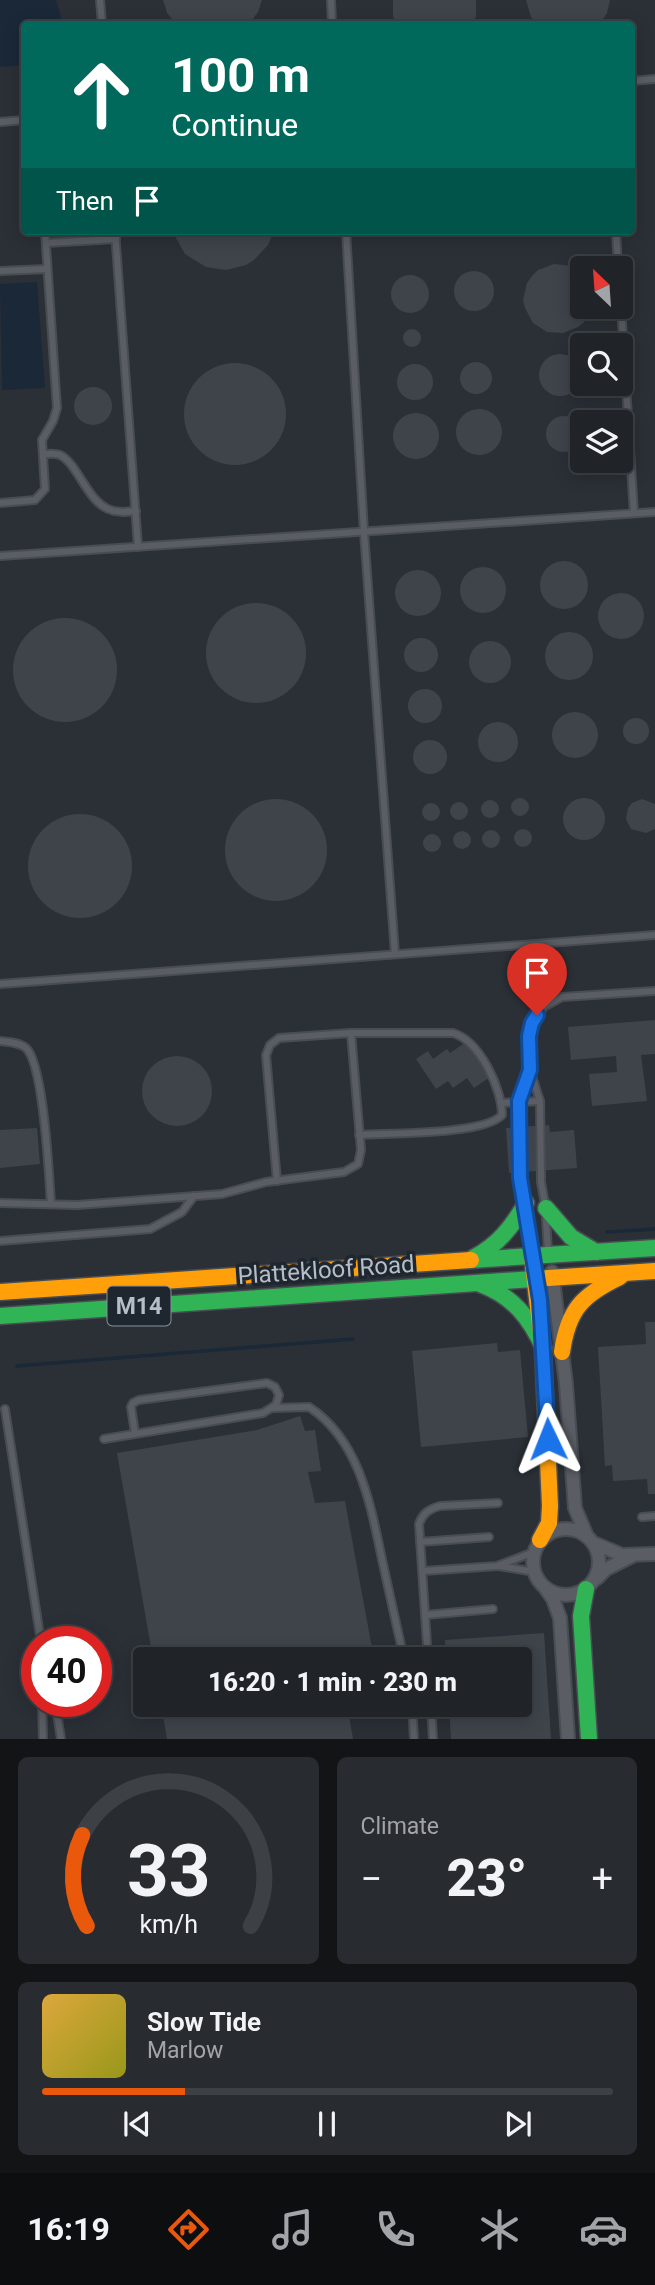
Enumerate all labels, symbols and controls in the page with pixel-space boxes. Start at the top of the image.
text: 100 m [171,47,310,104]
icon: ahead [56,49,147,140]
text: Continue [171,106,298,144]
icon: arrive [128,182,166,220]
text: Then [56,186,114,216]
north arrow [570,256,634,318]
map controls [570,256,633,473]
button: search [570,333,633,396]
button: layers [570,410,633,473]
pin [507,943,567,1015]
icon: arrive [518,954,556,992]
street label: Plattekloof Road [237,1250,415,1290]
road number: M14 [108,1287,170,1326]
position arrow [511,1402,585,1476]
speed limit sign: 40 [21,1626,112,1717]
text: 16:20 · 1 min · 230 m [208,1667,457,1697]
text: Climate [361,1813,439,1840]
text: 33 [126,1829,210,1915]
text: 23° [447,1848,527,1909]
text: − [361,1857,382,1901]
text: + [591,1857,613,1901]
text: km/h [139,1910,198,1939]
text: Slow Tide [147,2007,261,2037]
text: Marlow [147,2037,223,2064]
icon: previous [118,2105,156,2143]
icon: pause [308,2105,346,2143]
icon: next [499,2105,537,2143]
icon: directions [164,2205,213,2254]
icon: music [268,2205,317,2254]
icon: phone [371,2205,420,2254]
icon: climate [475,2205,524,2254]
icon: car [579,2205,628,2254]
text: 16:19 [27,2210,110,2248]

